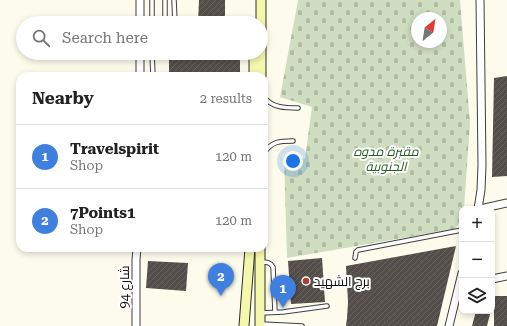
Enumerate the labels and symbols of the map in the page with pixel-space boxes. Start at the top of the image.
north arrow [411,12,447,48]
park label: مقبرة مدوه الجنوبية [353,144,419,174]
your location [283,151,303,171]
pin: 2 [208,263,234,296]
street label: شارع 94 [117,265,133,309]
place label: برج الشهيد [314,274,370,290]
pin: 1 [270,275,296,308]
marker: برج الشهيد [301,276,311,286]

